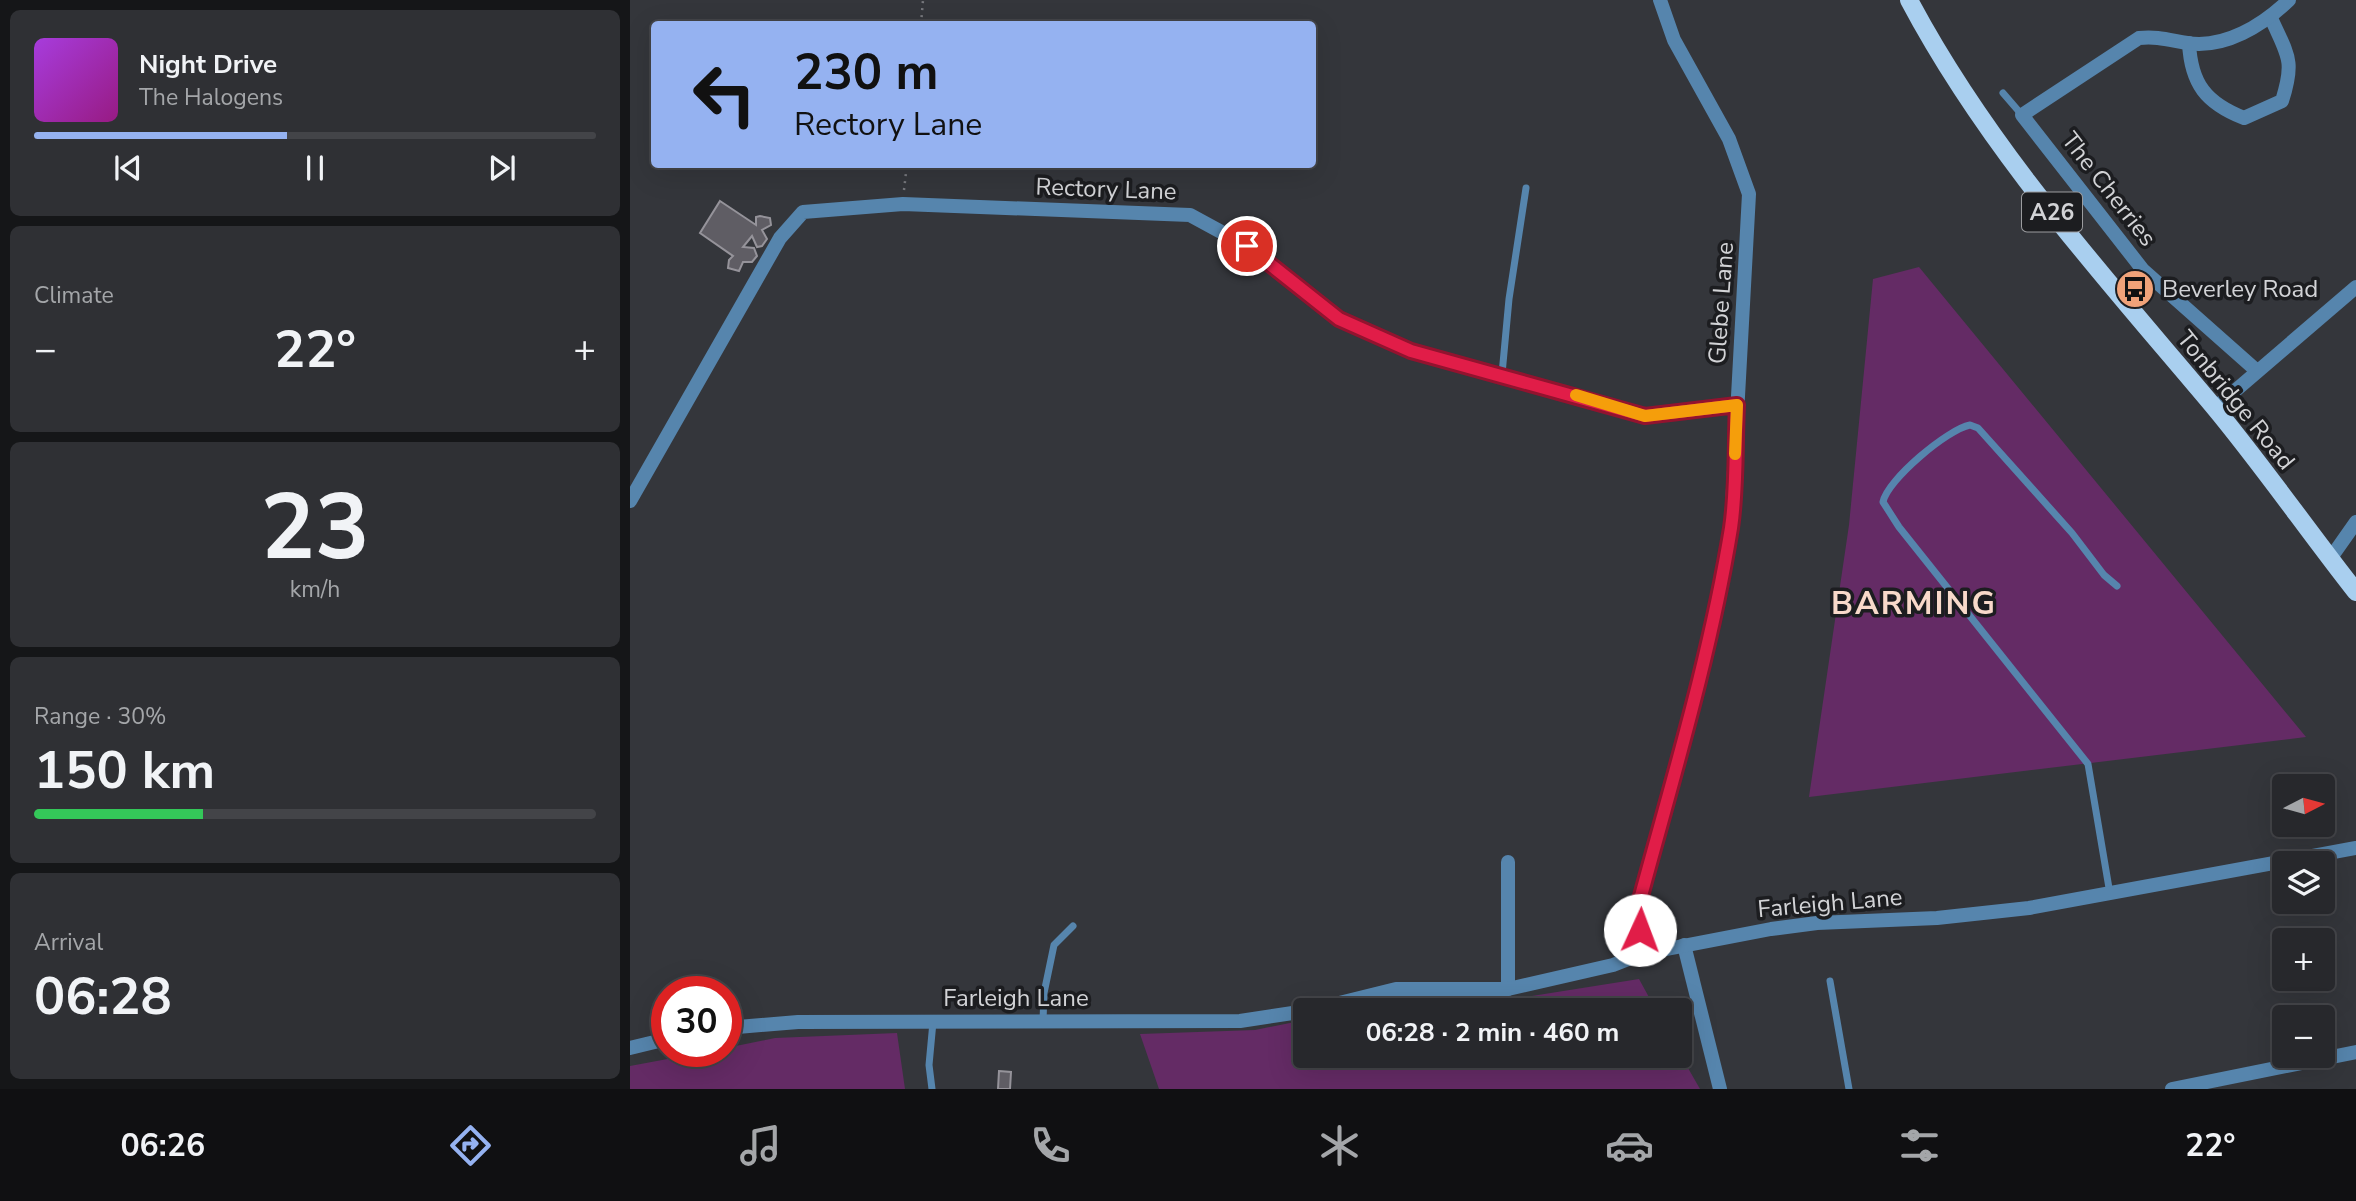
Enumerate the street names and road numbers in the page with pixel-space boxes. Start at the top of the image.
street label: The Cherries [2054,125,2164,253]
street label: Rectory Lane [1035,171,1177,207]
road number: A26 [2022,192,2082,232]
street label: Glebe Lane [1701,241,1741,365]
street label: Tonbridge Road [2170,324,2302,476]
street label: Farleigh Lane [1756,881,1904,925]
street label: Farleigh Lane [943,982,1089,1014]

